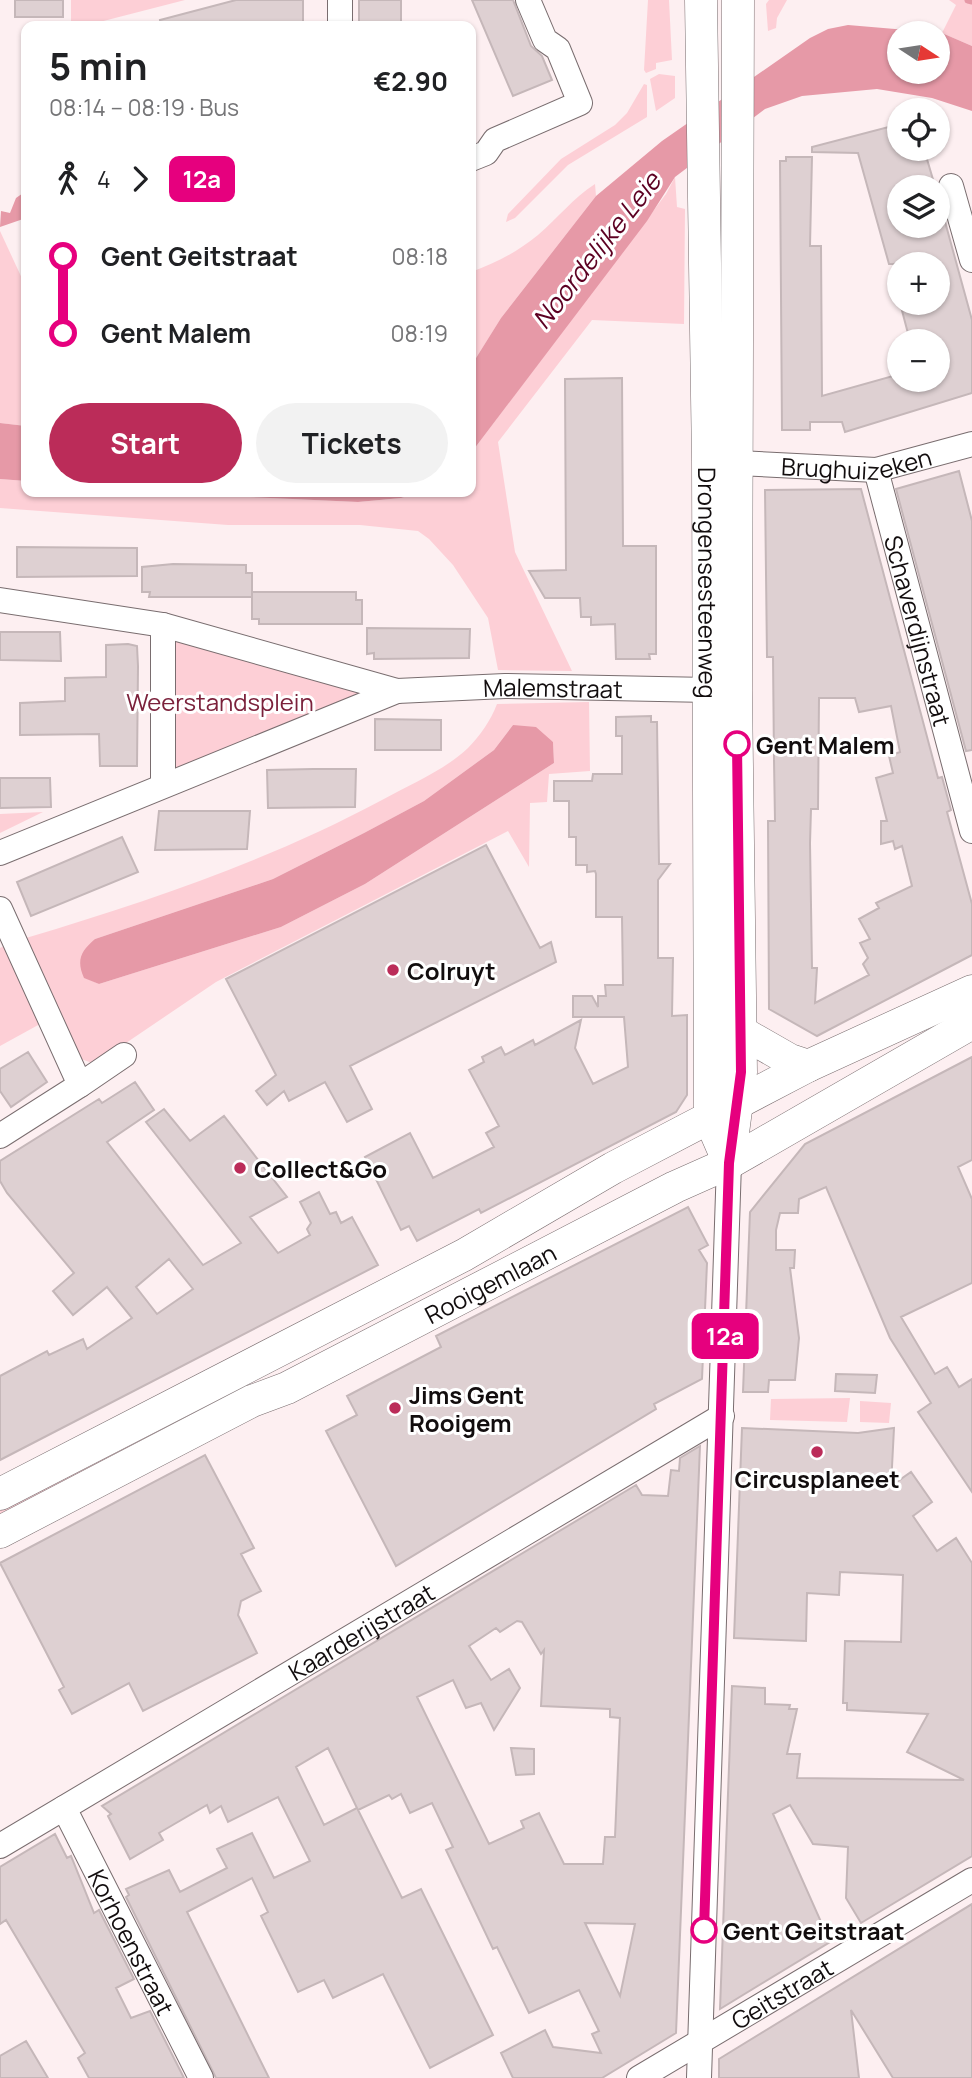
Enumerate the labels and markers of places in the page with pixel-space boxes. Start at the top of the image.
place label: Gent Malem [756,728,895,761]
marker: Gent Malem [724,731,750,757]
place label: Colruyt [407,954,496,987]
marker: Colruyt [385,962,401,978]
place label: Collect&Go [254,1152,387,1185]
marker: Collect&Go [232,1160,248,1176]
place label: Jims Gent Rooigem [409,1378,524,1439]
marker: Jims Gent Rooigem [387,1400,403,1416]
marker: Circusplaneet [809,1444,825,1460]
place label: Circusplaneet [734,1462,900,1495]
place label: Gent Geitstraat [723,1914,905,1947]
marker: Gent Geitstraat [691,1917,717,1943]

